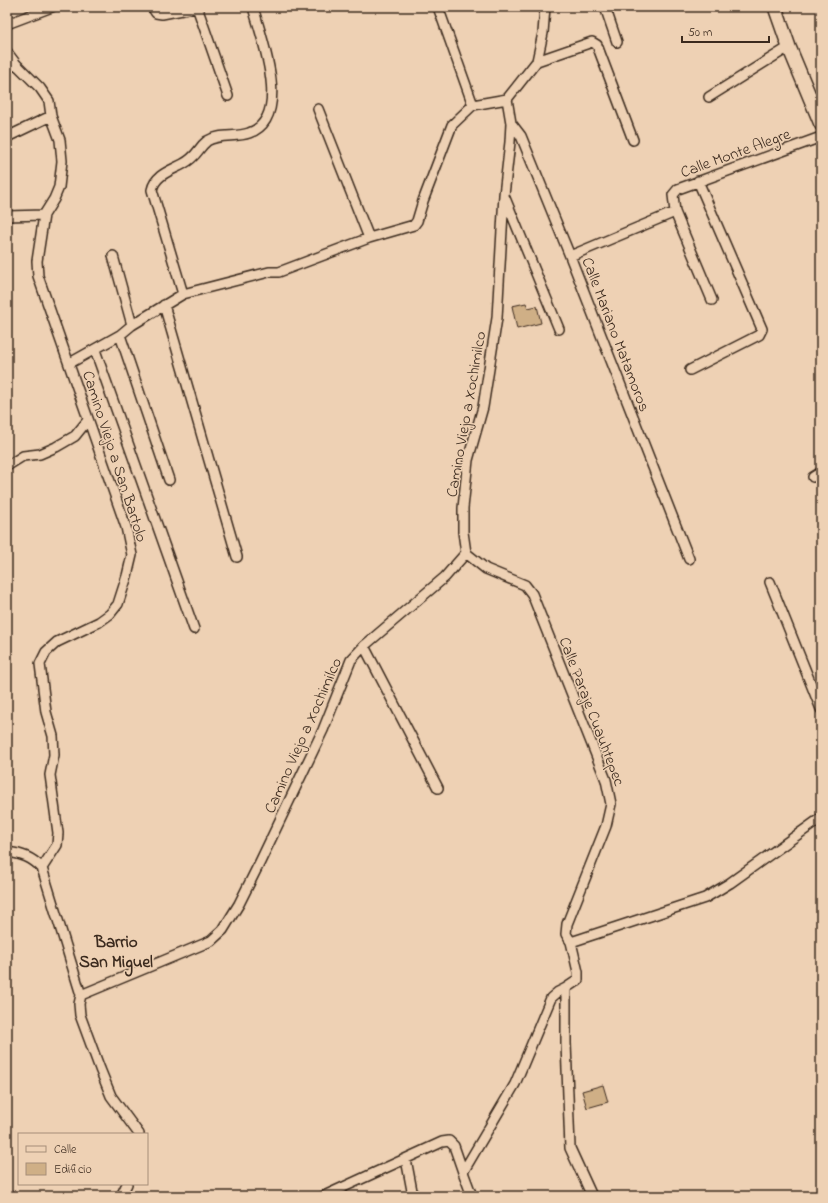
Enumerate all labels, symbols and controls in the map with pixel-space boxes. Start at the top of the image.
scale bar [682,18,769,44]
text: 50 m [688,24,712,42]
street label: Calle Monte Alegre [677,123,795,185]
street label: Calle Mariano Matamoros [575,254,656,415]
street label: Camino Viejo a Xochimilco [441,330,493,499]
street label: Camino Viejo a San Bartolo [75,368,153,545]
street label: Calle Paraje Cuauhtepec [552,634,631,790]
street label: Camino Viejo a Xochimilco [259,654,349,817]
district label: Barrio San Miguel [79,930,153,977]
legend [18,1133,148,1185]
text: Calle [54,1141,77,1159]
text: Edificio [54,1161,92,1179]

